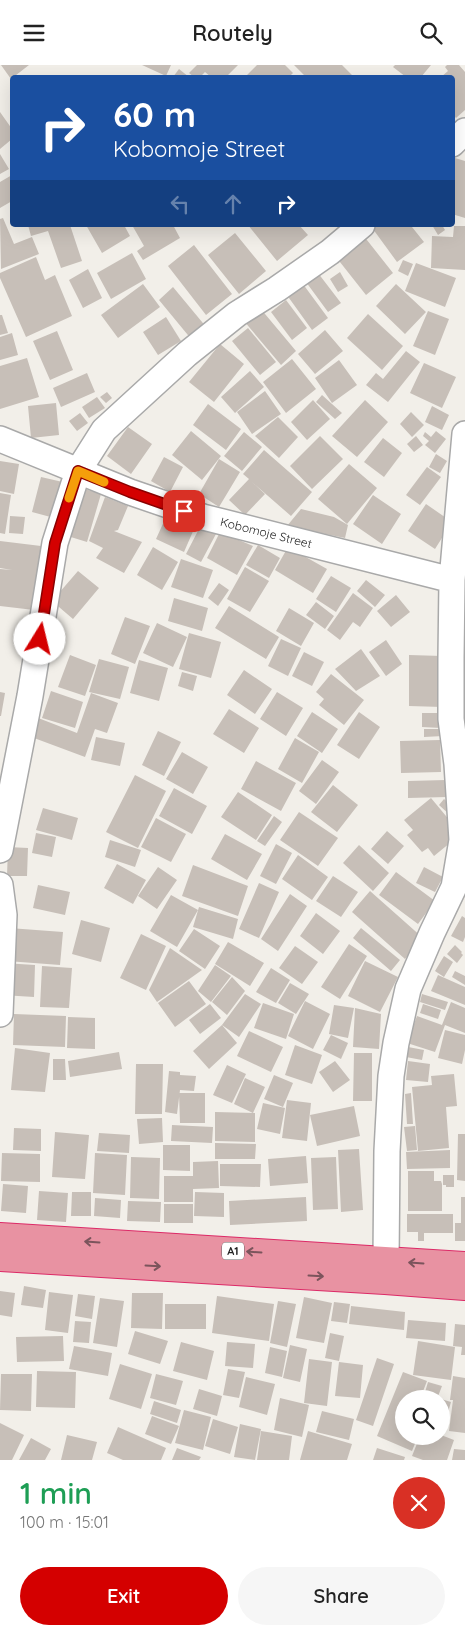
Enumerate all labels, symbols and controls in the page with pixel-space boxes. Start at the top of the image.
icon: menu [20,19,48,47]
text: Routely [192,19,273,47]
icon: search [417,19,445,47]
text: 60 m [113,92,196,136]
icon: right [30,95,95,160]
text: Kobomoje Street [113,135,285,163]
icon: left [166,190,194,218]
icon: ahead [219,190,247,218]
icon: right [272,190,300,218]
pin [163,490,205,532]
icon: arrive [170,497,198,525]
street label: Kobomoje Street [219,514,313,551]
position arrow [13,612,65,664]
one-way arrow [84,1238,100,1247]
road number: A1 [222,1243,244,1259]
one-way arrow [246,1248,262,1257]
one-way arrow [409,1258,425,1267]
one-way arrow [145,1262,161,1271]
one-way arrow [307,1271,323,1280]
map controls [395,1390,450,1445]
button: search [395,1390,450,1445]
text: 1 min [20,1474,92,1512]
button: close [393,1477,445,1529]
text: 100 m · 15:01 [20,1512,109,1532]
button: Exit [20,1567,228,1625]
button: Share [238,1567,445,1625]

